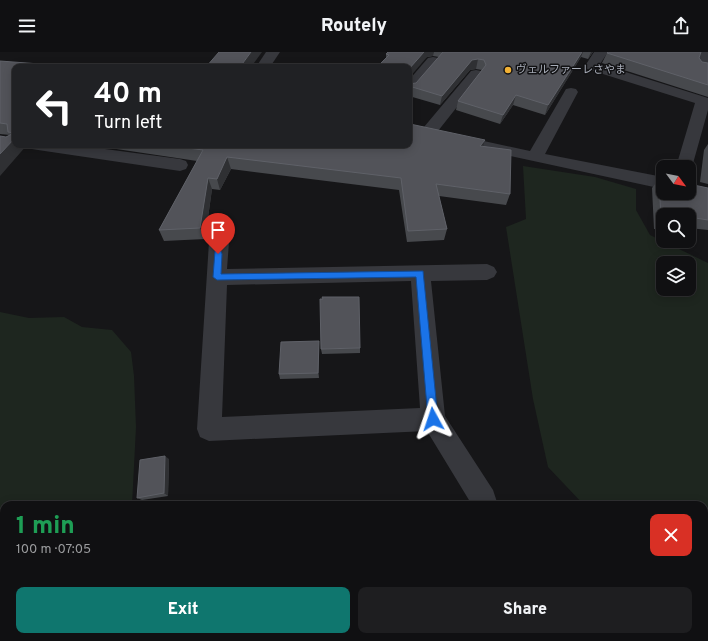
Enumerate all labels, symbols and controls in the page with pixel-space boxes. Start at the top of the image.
icon: menu [16,15,38,37]
text: Routely [321,15,387,38]
icon: share [670,15,692,37]
place label: ヴェルファーレさやま [516,63,626,77]
marker: ヴェルファーレさやま [503,65,513,75]
text: 40 m [94,77,162,113]
icon: left [28,80,80,132]
text: Turn left [94,112,162,135]
north arrow [656,160,696,200]
map controls [656,160,696,296]
button: search [656,208,696,248]
pin [201,213,235,254]
icon: arrive [207,219,229,241]
button: layers [656,256,696,296]
position arrow [412,398,454,440]
text: 1 min [16,512,75,542]
button: close [650,514,692,556]
text: 100 m · 07:05 [16,542,91,558]
button: Exit [16,587,350,633]
button: Share [358,587,692,633]

